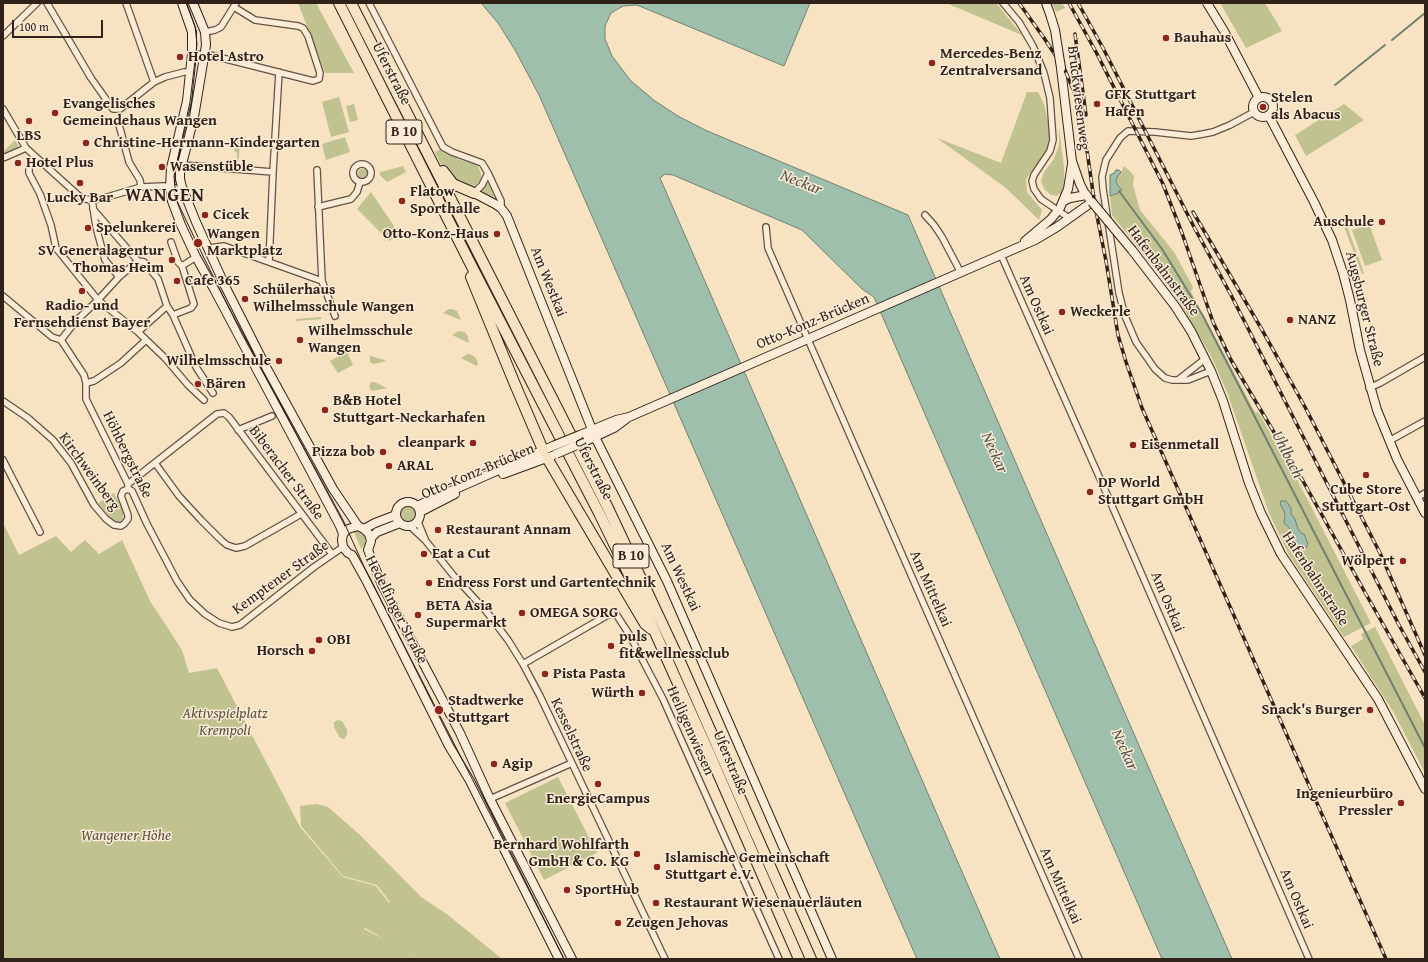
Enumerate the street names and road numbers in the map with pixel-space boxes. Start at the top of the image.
street label: Uferstraße [368,40,414,108]
street label: Bruckwiesenweg [1063,45,1093,151]
road number: B 10 [386,120,422,144]
street label: Hafenbahnstraße [1123,222,1203,320]
street label: Am Westkai [526,244,570,320]
street label: Augsburger Straße [1341,249,1387,369]
street label: Am Ostkai [1015,272,1057,338]
street label: Otto-Konz-Brücken [754,290,872,354]
street label: Höhbergstraße [98,409,156,501]
street label: Biberacher Straße [245,422,327,524]
street label: Kirchweinberg [55,429,123,515]
street label: Uferstraße [570,435,616,503]
street label: Otto-Konz-Brücken [419,440,537,504]
street label: Hafenbahnstraße [1278,528,1352,630]
street label: Kemptener Straße [229,537,333,619]
street label: Am Westkai [656,540,704,614]
road number: B 10 [613,544,649,568]
street label: Am Mittelkai [905,548,955,630]
street label: Hedelfinger Straße [361,553,431,667]
street label: Am Ostkai [1146,569,1188,635]
street label: Heiligenwiesen [662,684,718,778]
street label: Kesselstraße [546,695,596,775]
street label: Uferstraße [708,728,752,798]
street label: Am Mittelkai [1035,845,1085,927]
street label: Am Ostkai [1275,866,1317,932]

